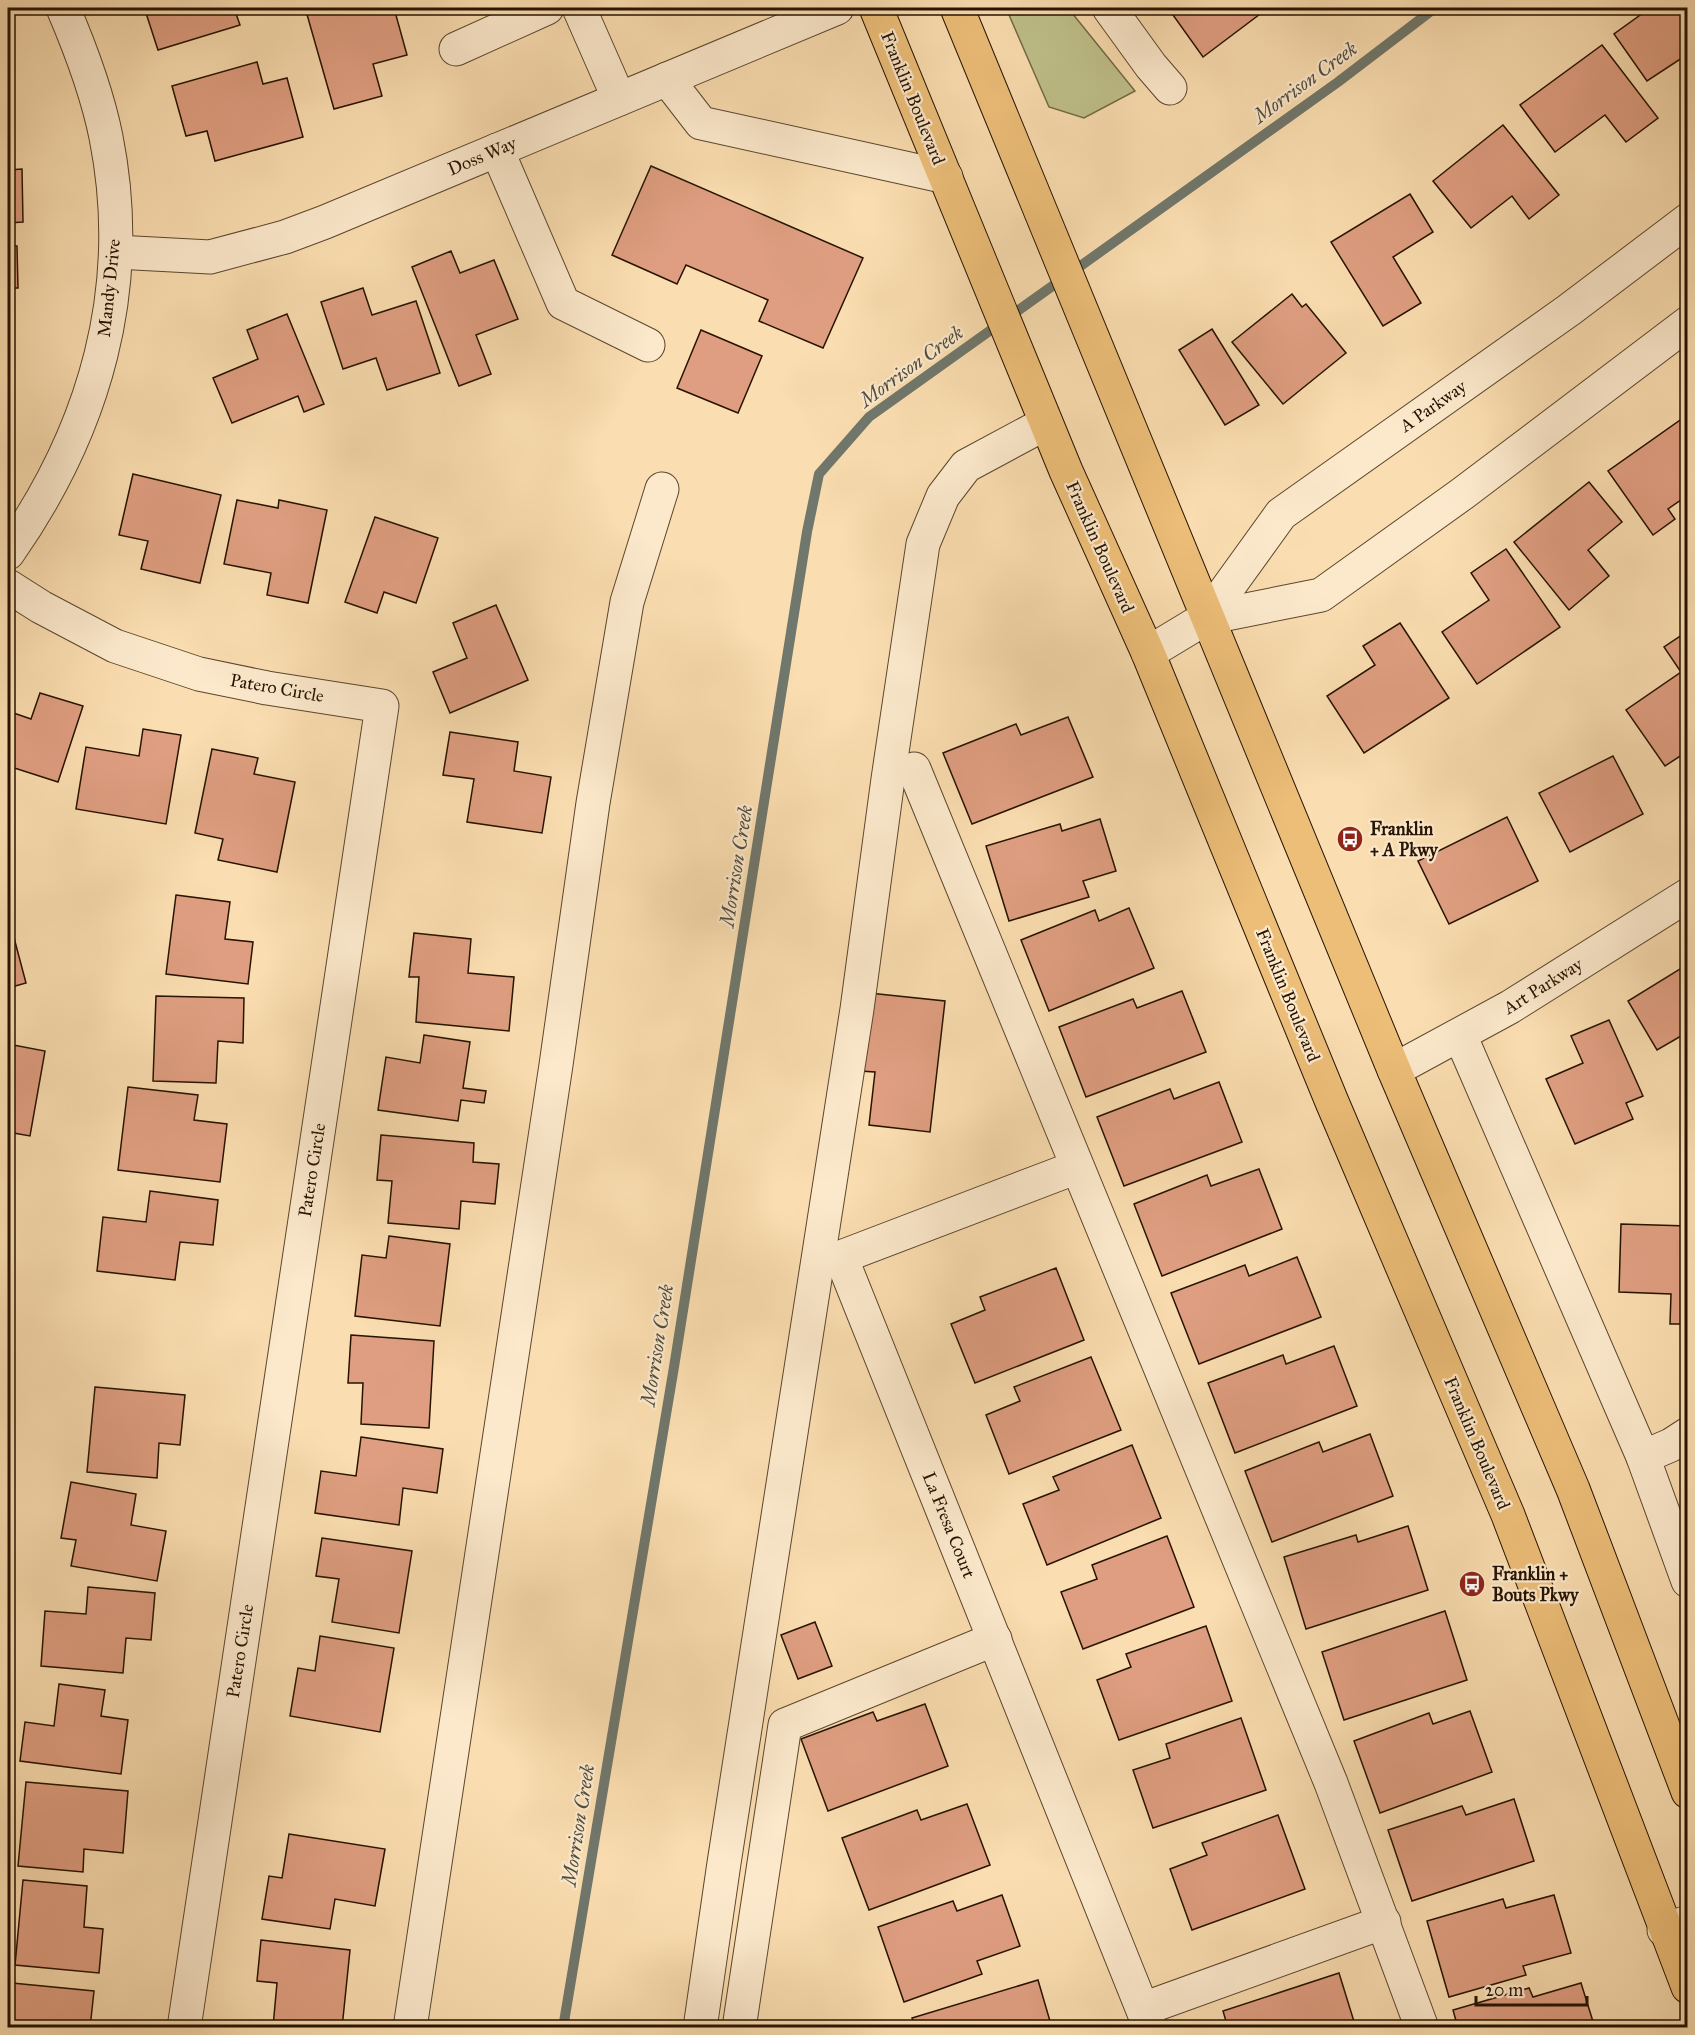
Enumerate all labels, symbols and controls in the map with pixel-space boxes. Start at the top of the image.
street label: Franklin Boulevard [876,28,950,168]
water label: Morrison Creek [1247,36,1362,129]
street label: Doss Way [444,132,520,180]
street label: Mandy Drive [93,238,125,338]
water label: Morrison Creek [853,320,968,413]
street label: A Parkway [1395,375,1471,437]
street label: Franklin Boulevard [1061,478,1139,616]
street label: Patero Circle [228,669,326,707]
water label: Morrison Creek [714,803,757,930]
place label: Franklin + A Pkwy [1370,818,1439,862]
bus stop icon: Franklin + A Pkwy [1335,824,1365,854]
street label: Franklin Boulevard [1251,925,1325,1065]
street label: Art Parkway [1498,953,1587,1019]
street label: Patero Circle [294,1121,330,1219]
water label: Morrison Creek [635,1282,678,1409]
street label: Franklin Boulevard [1439,1373,1515,1513]
street label: La Fresa Court [918,1469,980,1582]
place label: Franklin + Bouts Pkwy [1492,1563,1580,1607]
bus stop icon: Franklin + Bouts Pkwy [1457,1569,1487,1599]
street label: Patero Circle [222,1602,258,1700]
water label: Morrison Creek [556,1762,599,1889]
scale bar [1476,1969,1587,2007]
text: 20 m [1485,1979,1523,2001]

